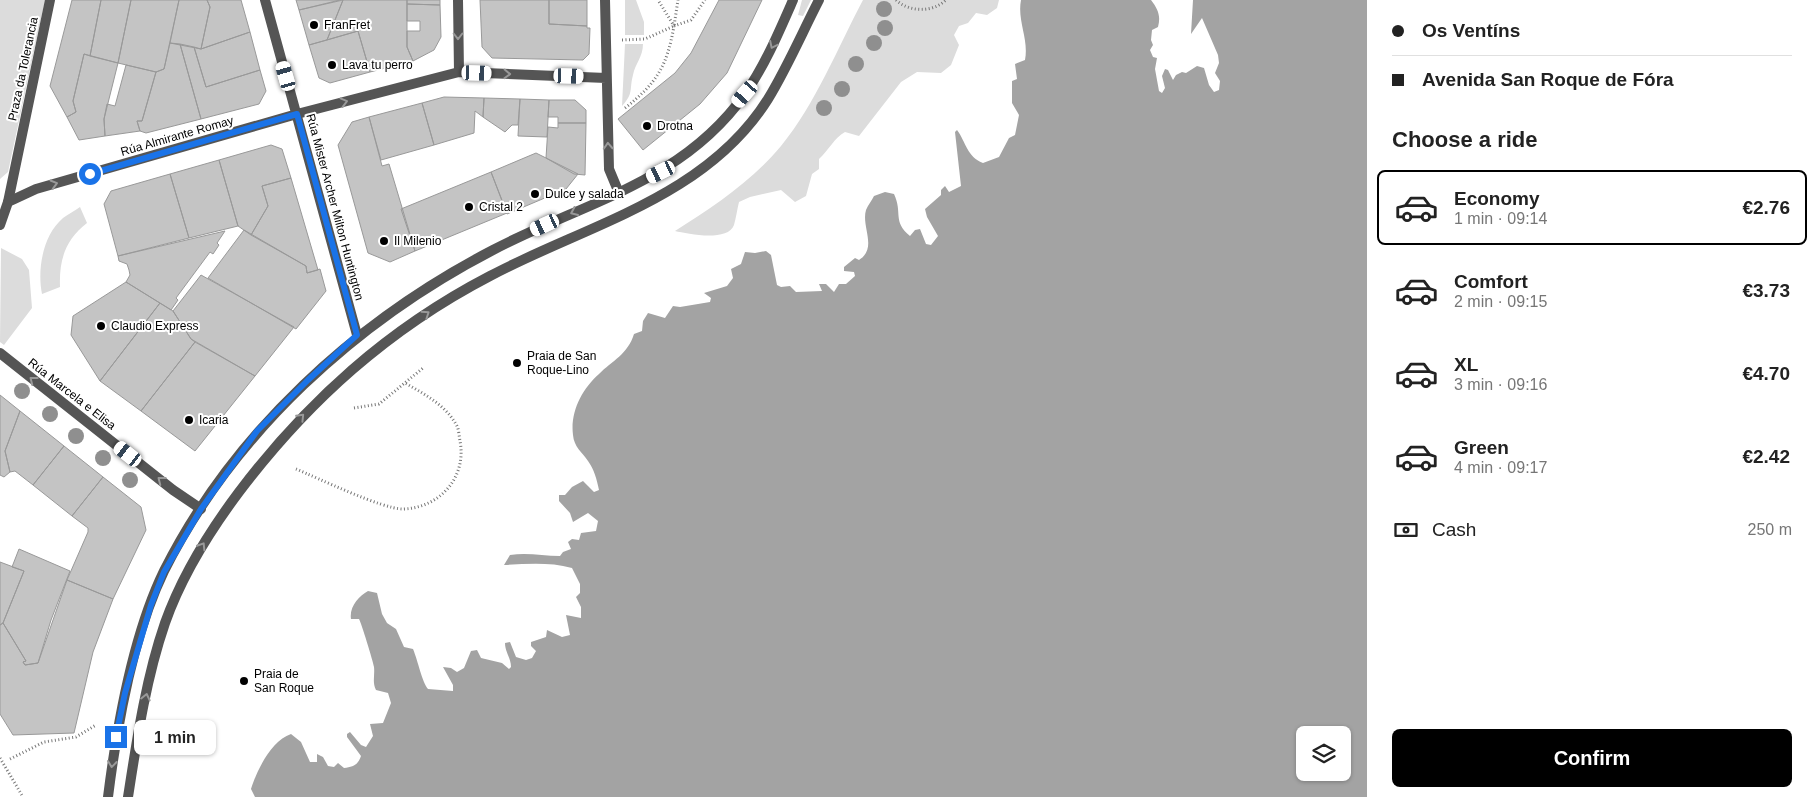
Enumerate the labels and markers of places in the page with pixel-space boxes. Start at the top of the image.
place label: FranFret [324,18,371,32]
marker: FranFret [308,19,320,31]
place label: Lava tu perro [342,58,413,72]
marker: Lava tu perro [326,59,338,71]
place label: Drotna [657,119,693,133]
marker: Drotna [641,120,653,132]
place label: Dulce y salada [545,187,624,201]
marker: Dulce y salada [529,188,541,200]
place label: Cristal 2 [479,200,523,214]
marker: Cristal 2 [463,201,475,213]
place label: Il Milenio [394,234,442,248]
marker: Il Milenio [378,235,390,247]
place label: Claudio Express [111,319,198,333]
marker: Claudio Express [95,320,107,332]
place label: Praia de San Roque-Lino [527,349,596,377]
marker: Praia de San Roque-Lino [511,357,523,369]
place label: Icaria [199,413,229,427]
marker: Icaria [183,414,195,426]
place label: Praia de San Roque [254,667,314,695]
marker: Praia de San Roque [238,675,250,687]

